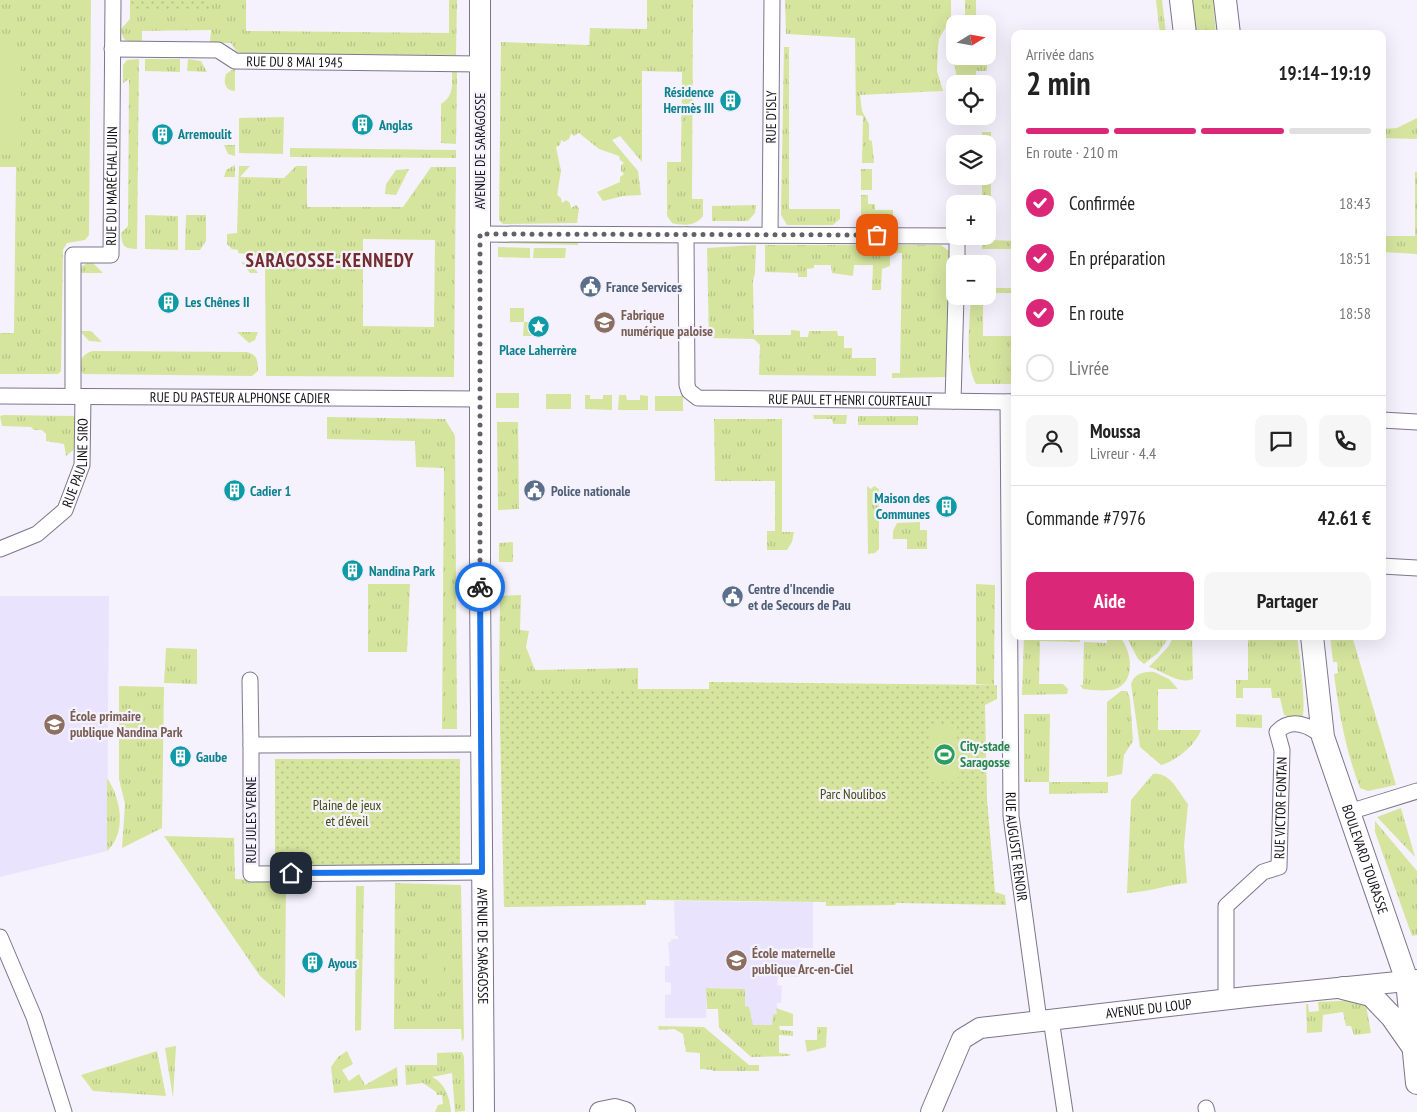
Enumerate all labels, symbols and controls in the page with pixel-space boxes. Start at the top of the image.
north arrow [946,15,996,65]
map controls [946,15,996,305]
text: Arrivée dans [1026,44,1094,64]
street label: RUE DU 8 MAI 1945 [246,52,343,71]
text: 19:14–19:19 [1278,61,1371,85]
text: 2 min [1026,62,1091,104]
button: locate [946,75,996,125]
place label: Résidence Hermès III [663,83,714,117]
building icon: Résidence Hermès III [718,88,742,112]
street label: RUE D'ISLY [762,90,780,143]
street label: AVENUE DE SARAGOSSE [471,93,489,209]
building icon: Anglas [351,113,375,137]
place label: Anglas [378,116,413,134]
building icon: Arremoulit [150,122,174,146]
place label: Arremoulit [177,125,232,143]
street label: RUE DU MARÉCHAL JUIN [102,126,121,246]
button: layers [946,135,996,185]
text: En route · 210 m [1026,142,1118,162]
icon: check [1026,189,1054,217]
text: Confirmée [1069,191,1135,215]
text: 18:43 [1339,193,1371,213]
button: + [946,195,996,245]
pin [856,214,898,256]
icon: bag [863,221,891,249]
icon: check [1026,244,1054,272]
text: En préparation [1069,246,1165,270]
district label: SARAGOSSE-KENNEDY [246,248,414,272]
text: 18:51 [1339,248,1371,268]
button: − [946,255,996,305]
public building icon: France Services [578,275,602,299]
place label: France Services [606,278,682,296]
building icon: Les Chênes II [157,290,181,314]
place label: Les Chênes II [185,293,250,311]
icon: check [1026,299,1054,327]
text: En route [1069,301,1124,325]
text: 18:58 [1339,303,1371,323]
place label: Fabrique numérique paloise [621,306,713,340]
school or university icon: Fabrique numérique paloise [593,311,617,335]
place icon: Place Laherrère [526,315,550,339]
place label: Place Laherrère [499,341,577,359]
text: Livrée [1069,356,1109,380]
street label: RUE DU PASTEUR ALPHONSE CADIER [150,388,330,407]
street label: RUE PAUL ET HENRI COURTEAULT [768,390,933,410]
button: person [1026,415,1078,467]
button: chat [1255,415,1307,467]
button: phone [1319,415,1371,467]
street label: RUE PAULINE SIRO [58,418,92,510]
text: Moussa [1090,419,1141,443]
text: Livreur · 4.4 [1090,443,1156,463]
building icon: Cadier 1 [222,479,246,503]
public building icon: Police nationale [523,479,547,503]
place label: Cadier 1 [250,482,291,500]
place label: Police nationale [551,482,631,500]
place label: Maison des Communes [874,489,930,523]
building icon: Maison des Communes [934,494,958,518]
text: Commande #7976 [1026,506,1146,530]
text: 42.61 € [1318,506,1371,530]
building icon: Nandina Park [341,559,365,583]
place label: Nandina Park [369,562,435,580]
courier [455,562,505,612]
button: Aide [1026,572,1194,630]
button: Partager [1204,572,1371,630]
icon: bike [466,573,494,601]
place label: Centre d'Incendie et de Secours de Pau [748,580,851,614]
public building icon: Centre d'Incendie et de Secours de Pau [720,585,744,609]
place label: École primaire publique Nandina Park [70,707,183,741]
school or university icon: École primaire publique Nandina Park [42,712,66,736]
place label: City-stade Saragosse [960,737,1010,771]
sports icon: City-stade Saragosse [932,742,956,766]
building icon: Gaube [168,745,192,769]
place label: Gaube [196,748,227,766]
street label: RUE VICTOR FONTAN [1270,757,1291,859]
street label: RUE JULES VERNE [242,777,260,863]
park label: Parc Noulibos [820,785,886,803]
street label: RUE AUGUSTE RENOIR [1002,792,1032,903]
park label: Plaine de jeux et d'éveil [313,796,382,830]
street label: BOULEVARD TOURASSE [1338,802,1392,916]
pin [270,852,312,894]
icon: home [277,859,305,887]
street label: AVENUE DE SARAGOSSE [473,888,492,1004]
place label: École maternelle publique Arc-en-Ciel [752,944,854,978]
school or university icon: École maternelle publique Arc-en-Ciel [724,949,748,973]
building icon: Ayous [300,951,324,975]
place label: Ayous [327,954,357,972]
street label: AVENUE DU LOUP [1105,995,1192,1022]

